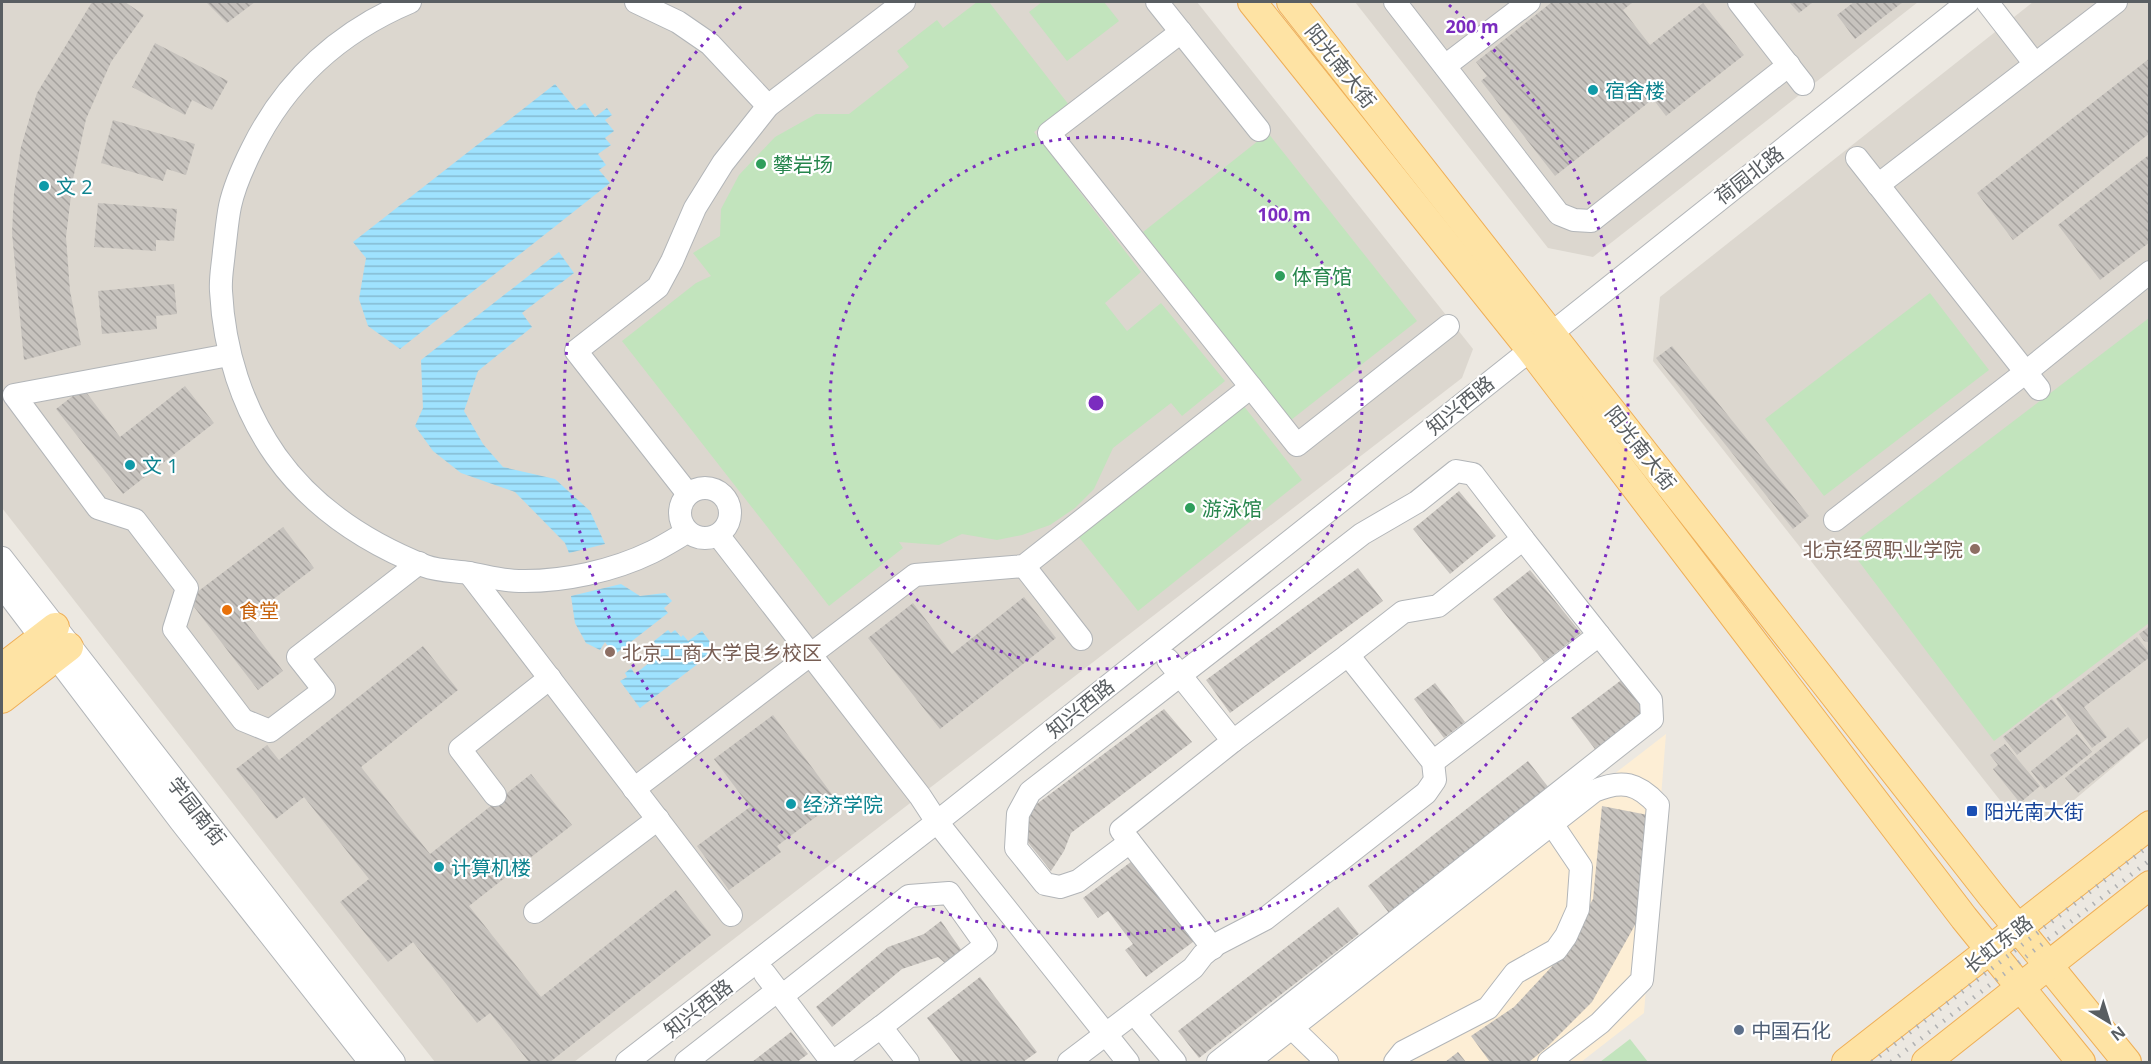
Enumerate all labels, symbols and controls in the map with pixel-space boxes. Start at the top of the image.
text: 200 m [1445,14,1499,38]
street label: 阳光南大街 [1300,18,1382,114]
place label: 宿舍楼 [1605,77,1665,104]
marker: 宿舍楼 [1586,83,1600,97]
street label: 荷园北路 [1709,140,1789,210]
place label: 攀岩场 [773,151,833,178]
marker: 攀岩场 [754,157,768,171]
place label: 文 2 [56,173,93,200]
marker: 文 2 [37,179,51,193]
text: 100 m [1257,202,1311,226]
place label: 体育馆 [1292,263,1352,290]
marker: 体育馆 [1273,269,1287,283]
street label: 知兴西路 [1420,369,1500,441]
centre of rings [1086,393,1106,413]
street label: 阳光南大街 [1600,400,1682,496]
place label: 文 1 [142,452,179,479]
marker: 文 1 [123,458,137,472]
place label: 游泳馆 [1202,495,1262,522]
marker: 游泳馆 [1183,501,1197,515]
place label: 北京经贸职业学院 [1803,536,1963,563]
marker: 北京经贸职业学院 [1968,542,1982,556]
place label: 食堂 [239,597,279,624]
marker: 食堂 [220,603,234,617]
place label: 北京工商大学良乡校区 [622,639,822,666]
marker: 北京工商大学良乡校区 [603,645,617,659]
street label: 知兴西路 [1040,672,1120,744]
street label: 学园南街 [162,771,232,851]
place label: 经济学院 [803,791,883,818]
marker: 经济学院 [784,797,798,811]
place label: 阳光南大街 [1984,798,2084,825]
marker: 阳光南大街 [1965,804,1979,818]
place label: 计算机楼 [451,854,531,881]
marker: 计算机楼 [432,860,446,874]
street label: 长虹东路 [1958,909,2038,979]
street label: 知兴西路 [658,973,738,1043]
north arrow [2079,992,2139,1052]
place label: 中国石化 [1751,1017,1831,1044]
text: N [2106,1021,2130,1046]
marker: 中国石化 [1732,1023,1746,1037]

